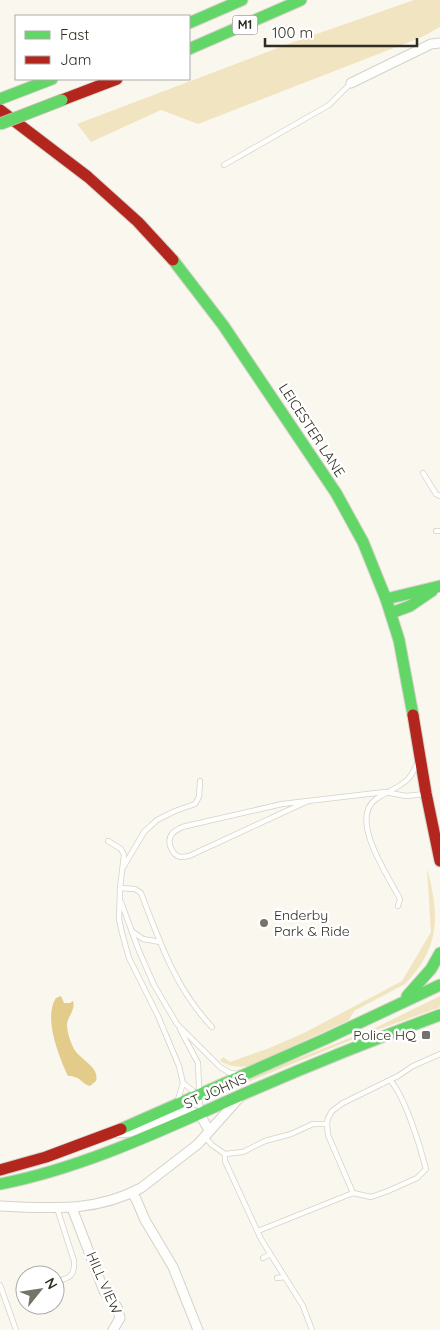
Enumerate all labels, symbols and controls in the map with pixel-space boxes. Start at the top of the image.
legend [15,15,190,80]
scale bar [265,15,418,47]
road number: M1 [232,16,258,34]
text: 100 m [272,23,313,42]
text: Fast [60,25,89,44]
text: Jam [60,50,91,69]
street label: LEICESTER LANE [275,380,349,480]
place label: Enderby Park & Ride [274,906,350,940]
marker: Enderby Park & Ride [258,917,270,929]
place label: Police HQ [353,1026,417,1044]
marker: Police HQ [420,1029,432,1041]
street label: ST JOHNS [181,1069,249,1113]
street label: HILL VIEW [82,1249,126,1318]
north arrow [15,1265,65,1315]
text: N [41,1275,62,1292]

